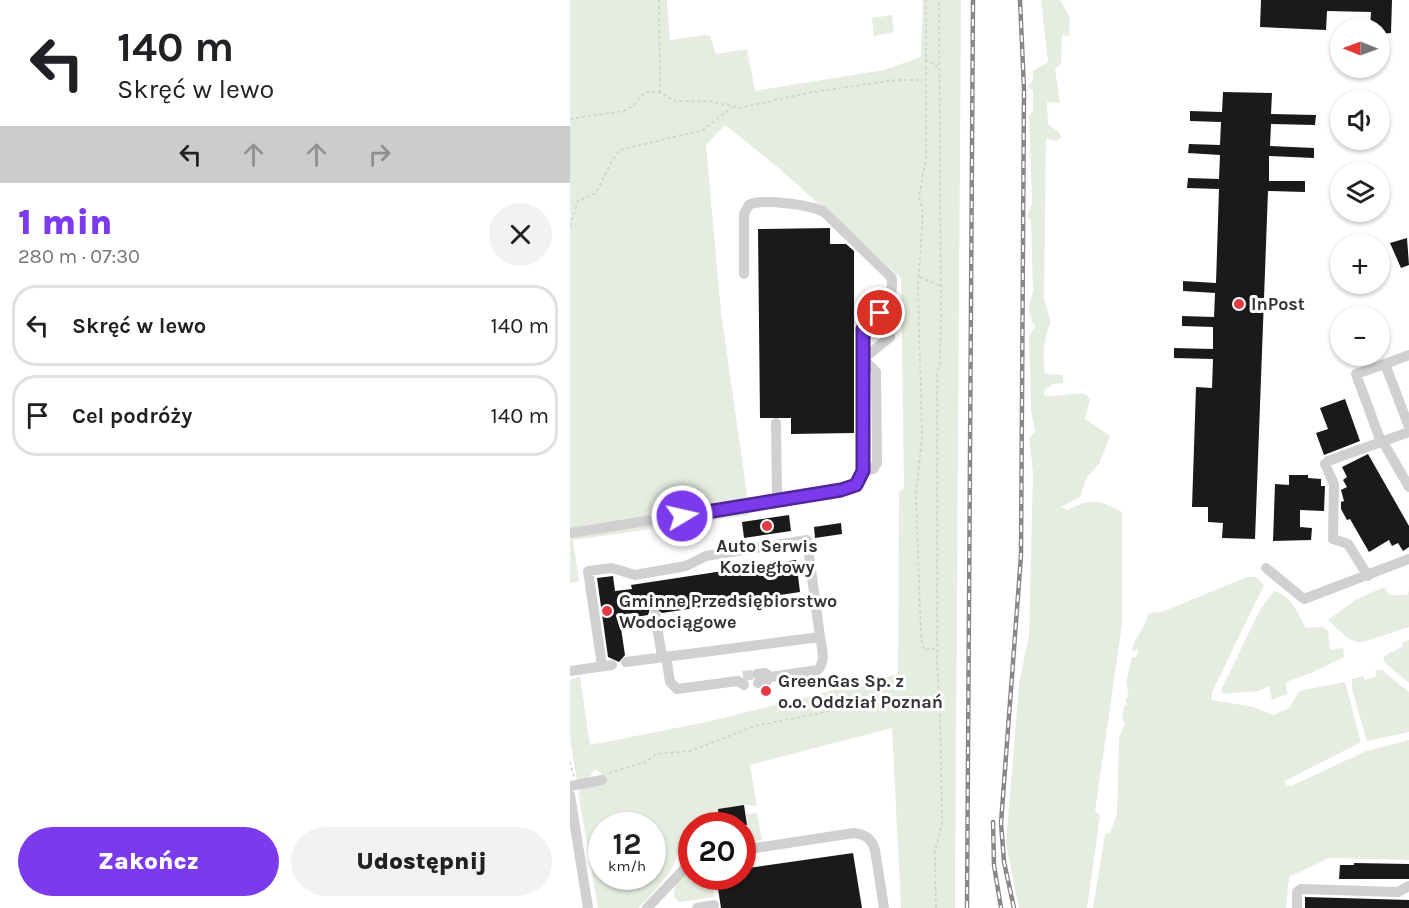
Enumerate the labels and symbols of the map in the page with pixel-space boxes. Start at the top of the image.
north arrow [1330,18,1390,78]
pin [854,287,905,338]
place label: InPost [1251,293,1305,315]
marker: InPost [1232,297,1246,311]
position arrow [650,484,714,548]
marker: Auto Serwis Koziegłowy [760,519,774,533]
place label: Auto Serwis Koziegłowy [716,535,818,578]
place label: Gminne Przedsiębiorstwo Wodociągowe [619,590,837,633]
marker: Gminne Przedsiębiorstwo Wodociągowe [600,604,614,618]
place label: GreenGas Sp. z o.o. Oddział Poznań [778,670,943,713]
marker: GreenGas Sp. z o.o. Oddział Poznań [759,684,773,698]
speed limit sign: 20 [678,812,756,890]

